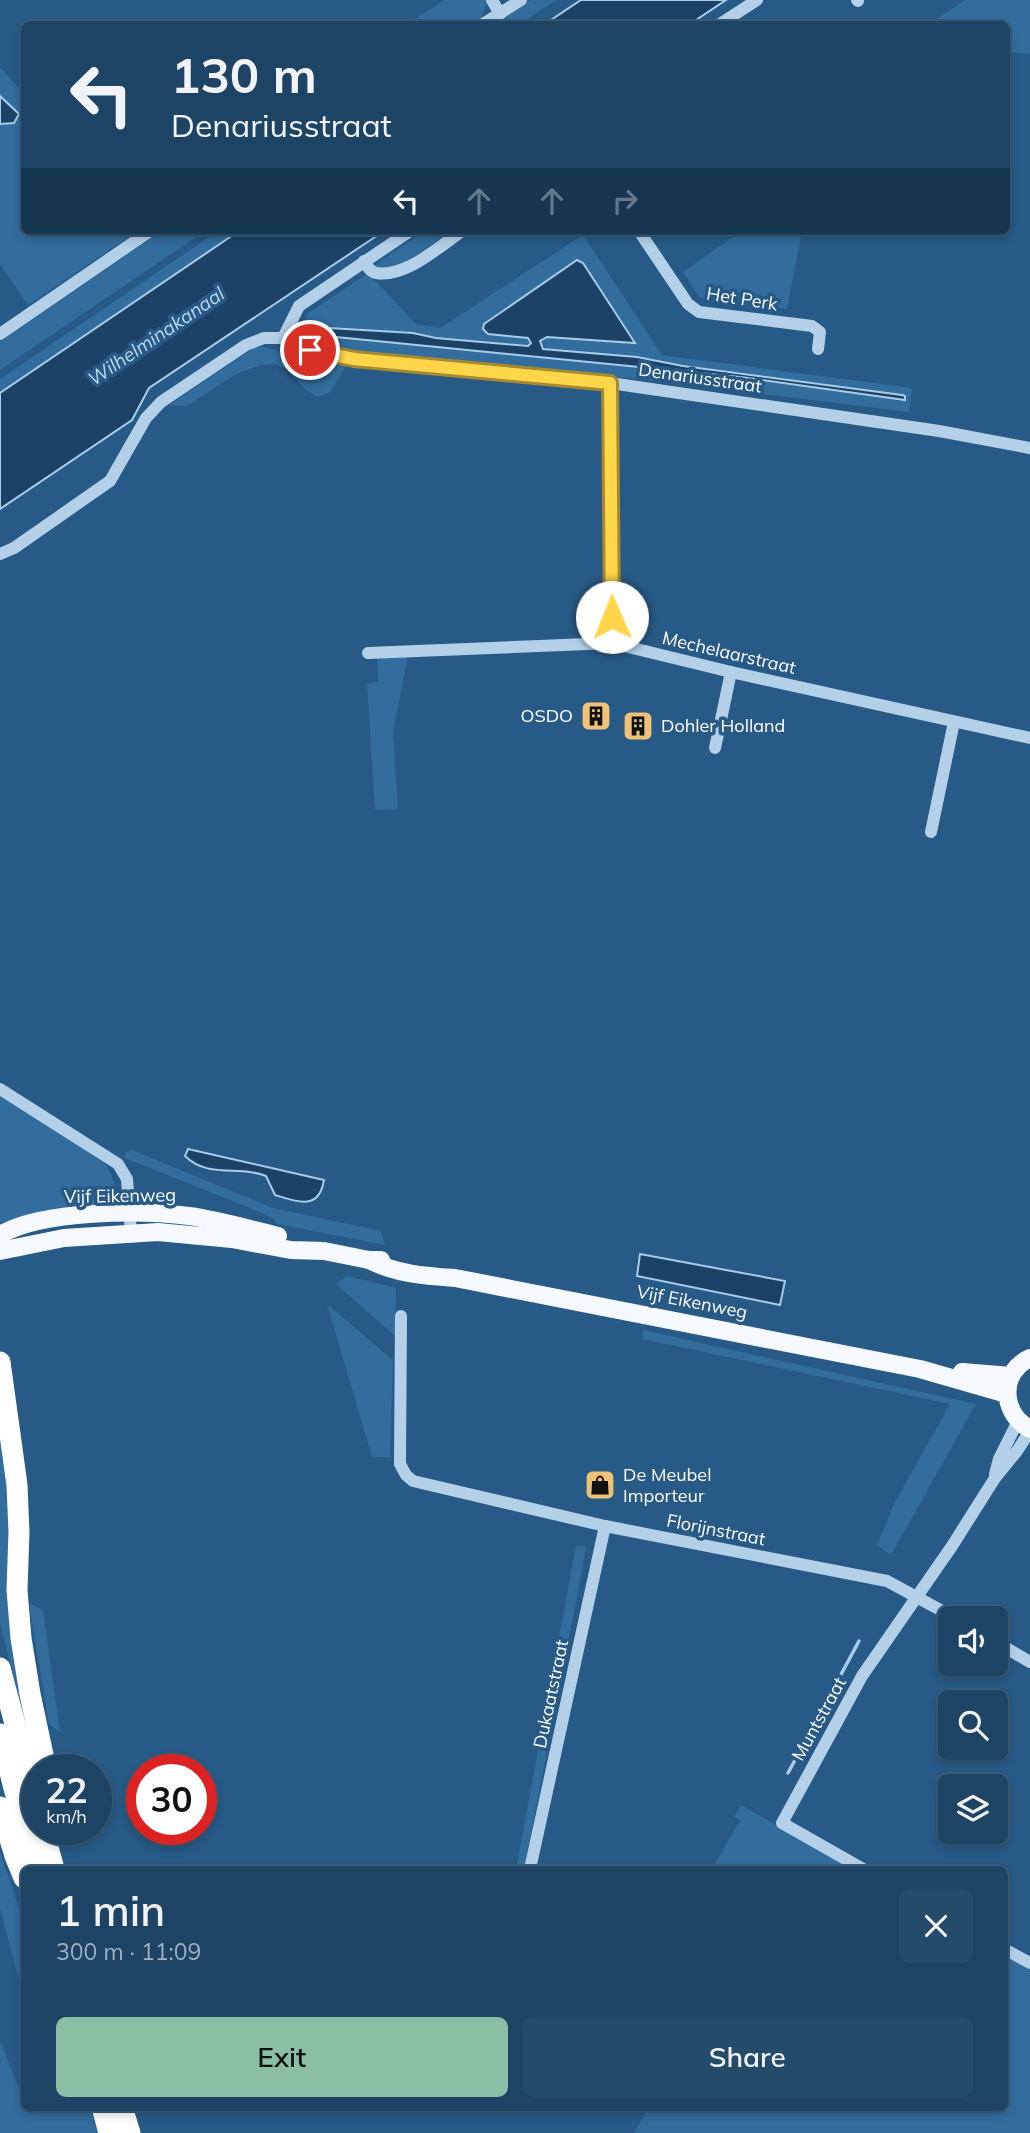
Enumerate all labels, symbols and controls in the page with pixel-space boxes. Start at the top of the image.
text: 130 m [171,44,317,105]
icon: left [56,49,147,140]
text: Denariusstraat [171,105,392,145]
icon: left [387,182,425,220]
icon: ahead [460,182,498,220]
icon: ahead [533,182,571,220]
icon: right [606,182,644,220]
water label: Wilhelminakanaal [83,281,229,391]
street label: Het Perk [705,282,780,316]
pin [280,320,340,380]
icon: arrive [291,331,329,369]
street label: Denariusstraat [637,357,763,398]
position arrow [575,580,649,654]
street label: Mechelaarstraat [660,626,798,679]
building icon: OSDO [579,699,613,733]
place label: OSDO [521,704,573,727]
building icon: Dohler Holland [621,709,655,743]
place label: Dohler Holland [661,714,785,737]
street label: Vijf Eikenweg [64,1183,176,1208]
street label: Vijf Eikenweg [635,1280,749,1324]
place label: De Meubel Importeur [623,1463,711,1507]
shop icon: De Meubel Importeur [583,1468,617,1502]
street label: Florijnstraat [665,1509,767,1550]
map controls [938,1606,1008,1844]
button: sound [938,1606,1008,1676]
street label: Dukaatstraat [528,1638,573,1750]
street label: Muntstraat [786,1673,851,1765]
button: search [938,1690,1008,1760]
speed limit sign: 30 [126,1754,217,1845]
text: 22 [45,1768,88,1812]
button: layers [938,1774,1008,1844]
text: km/h [46,1805,87,1828]
text: 1 min [56,1884,165,1937]
button: close [899,1889,973,1963]
text: 300 m · 11:09 [56,1937,201,1966]
button: Exit [56,2017,508,2097]
button: Share [522,2017,973,2097]

